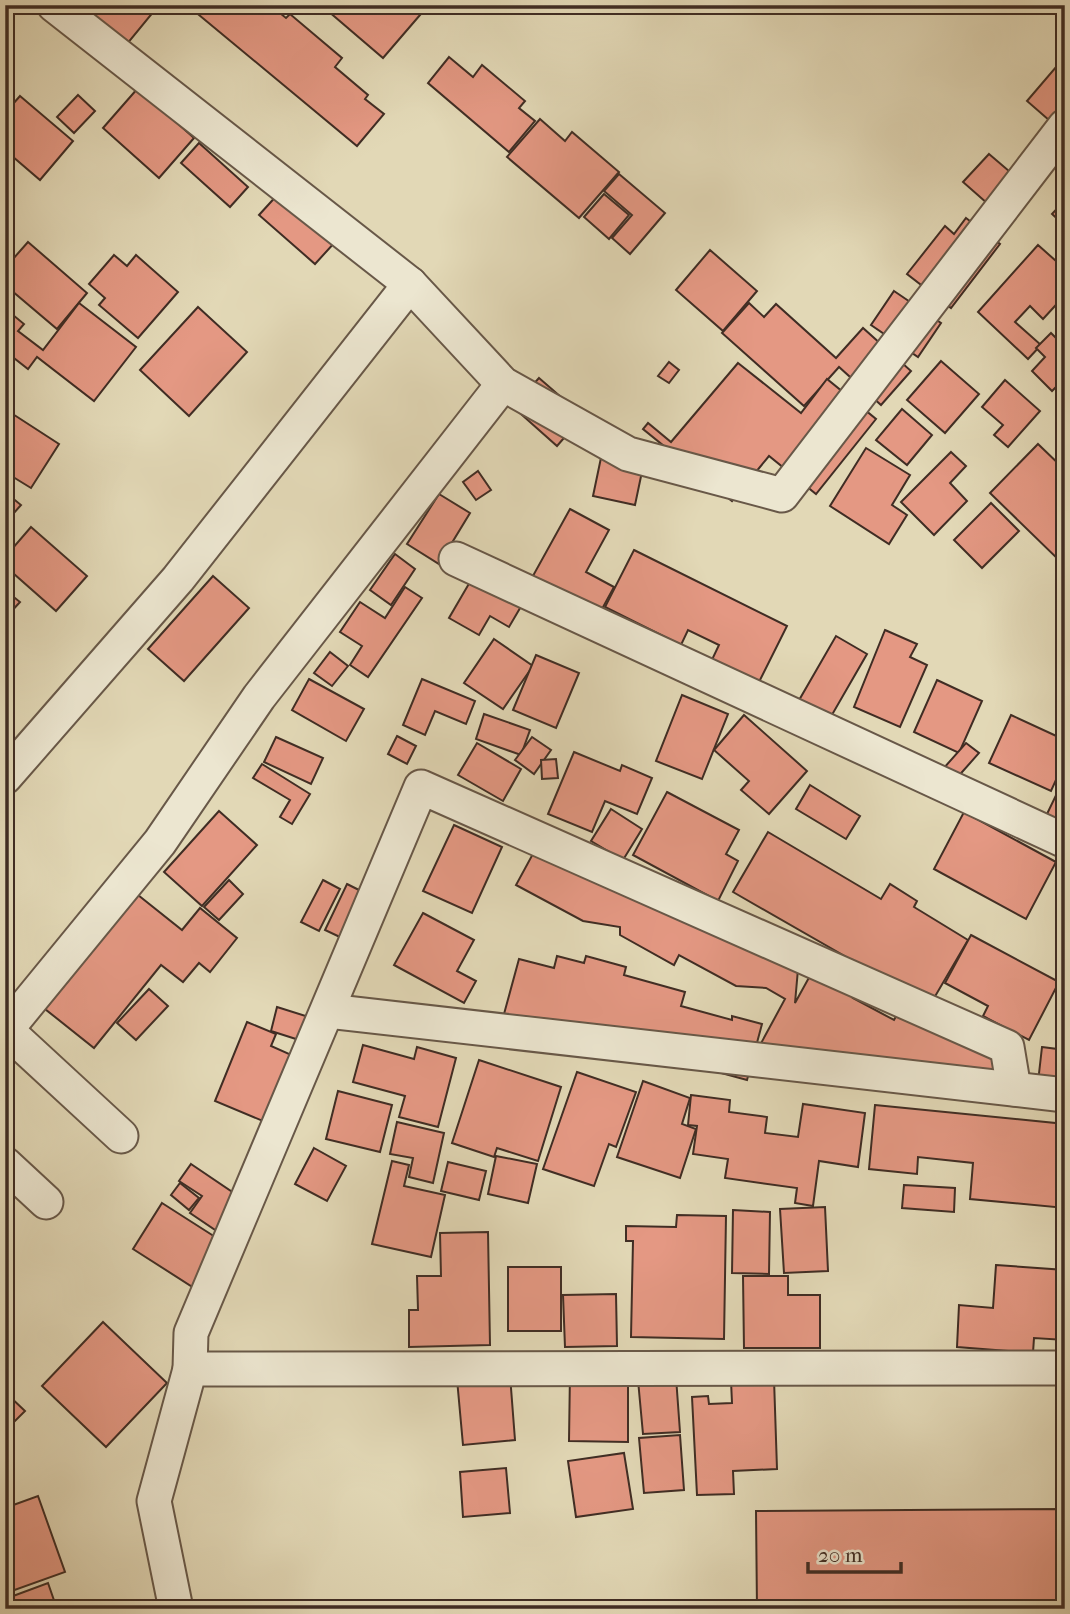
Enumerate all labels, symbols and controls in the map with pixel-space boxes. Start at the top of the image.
scale bar [808,1530,900,1574]
text: 20 m [818,1543,863,1567]

